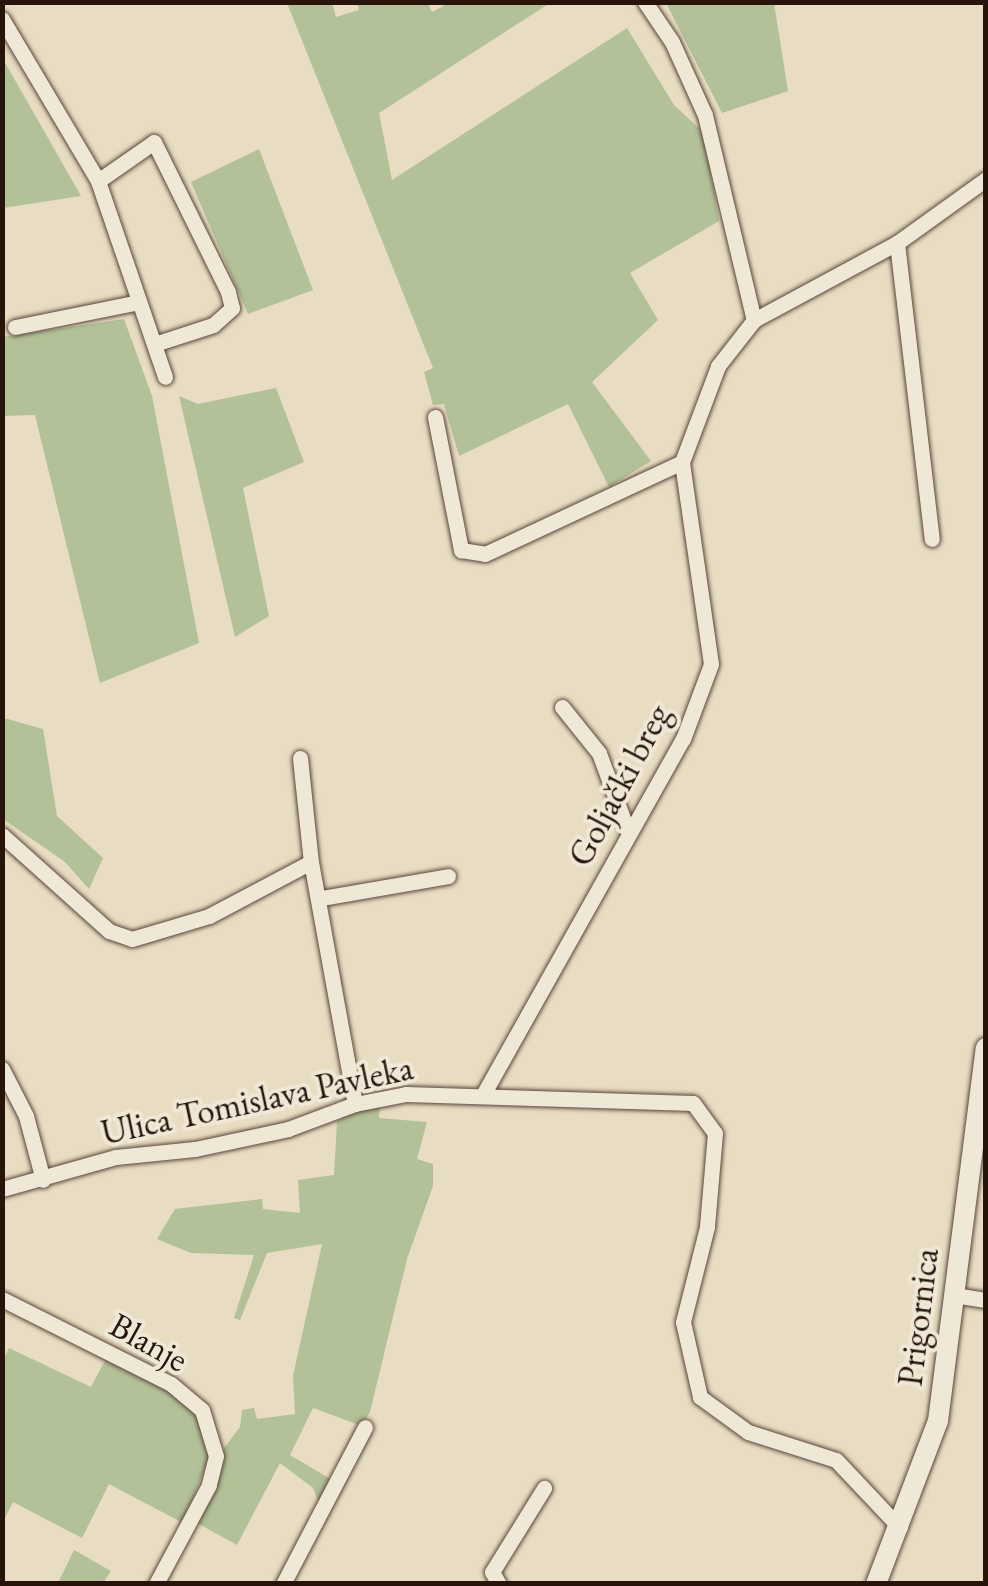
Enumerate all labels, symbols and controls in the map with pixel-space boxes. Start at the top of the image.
street label: Goljački breg [559,697,679,873]
street label: Ulica Tomislava Pavleka [97,1046,417,1154]
street label: Prigornica [889,1246,947,1388]
street label: Blanje [103,1304,195,1380]

